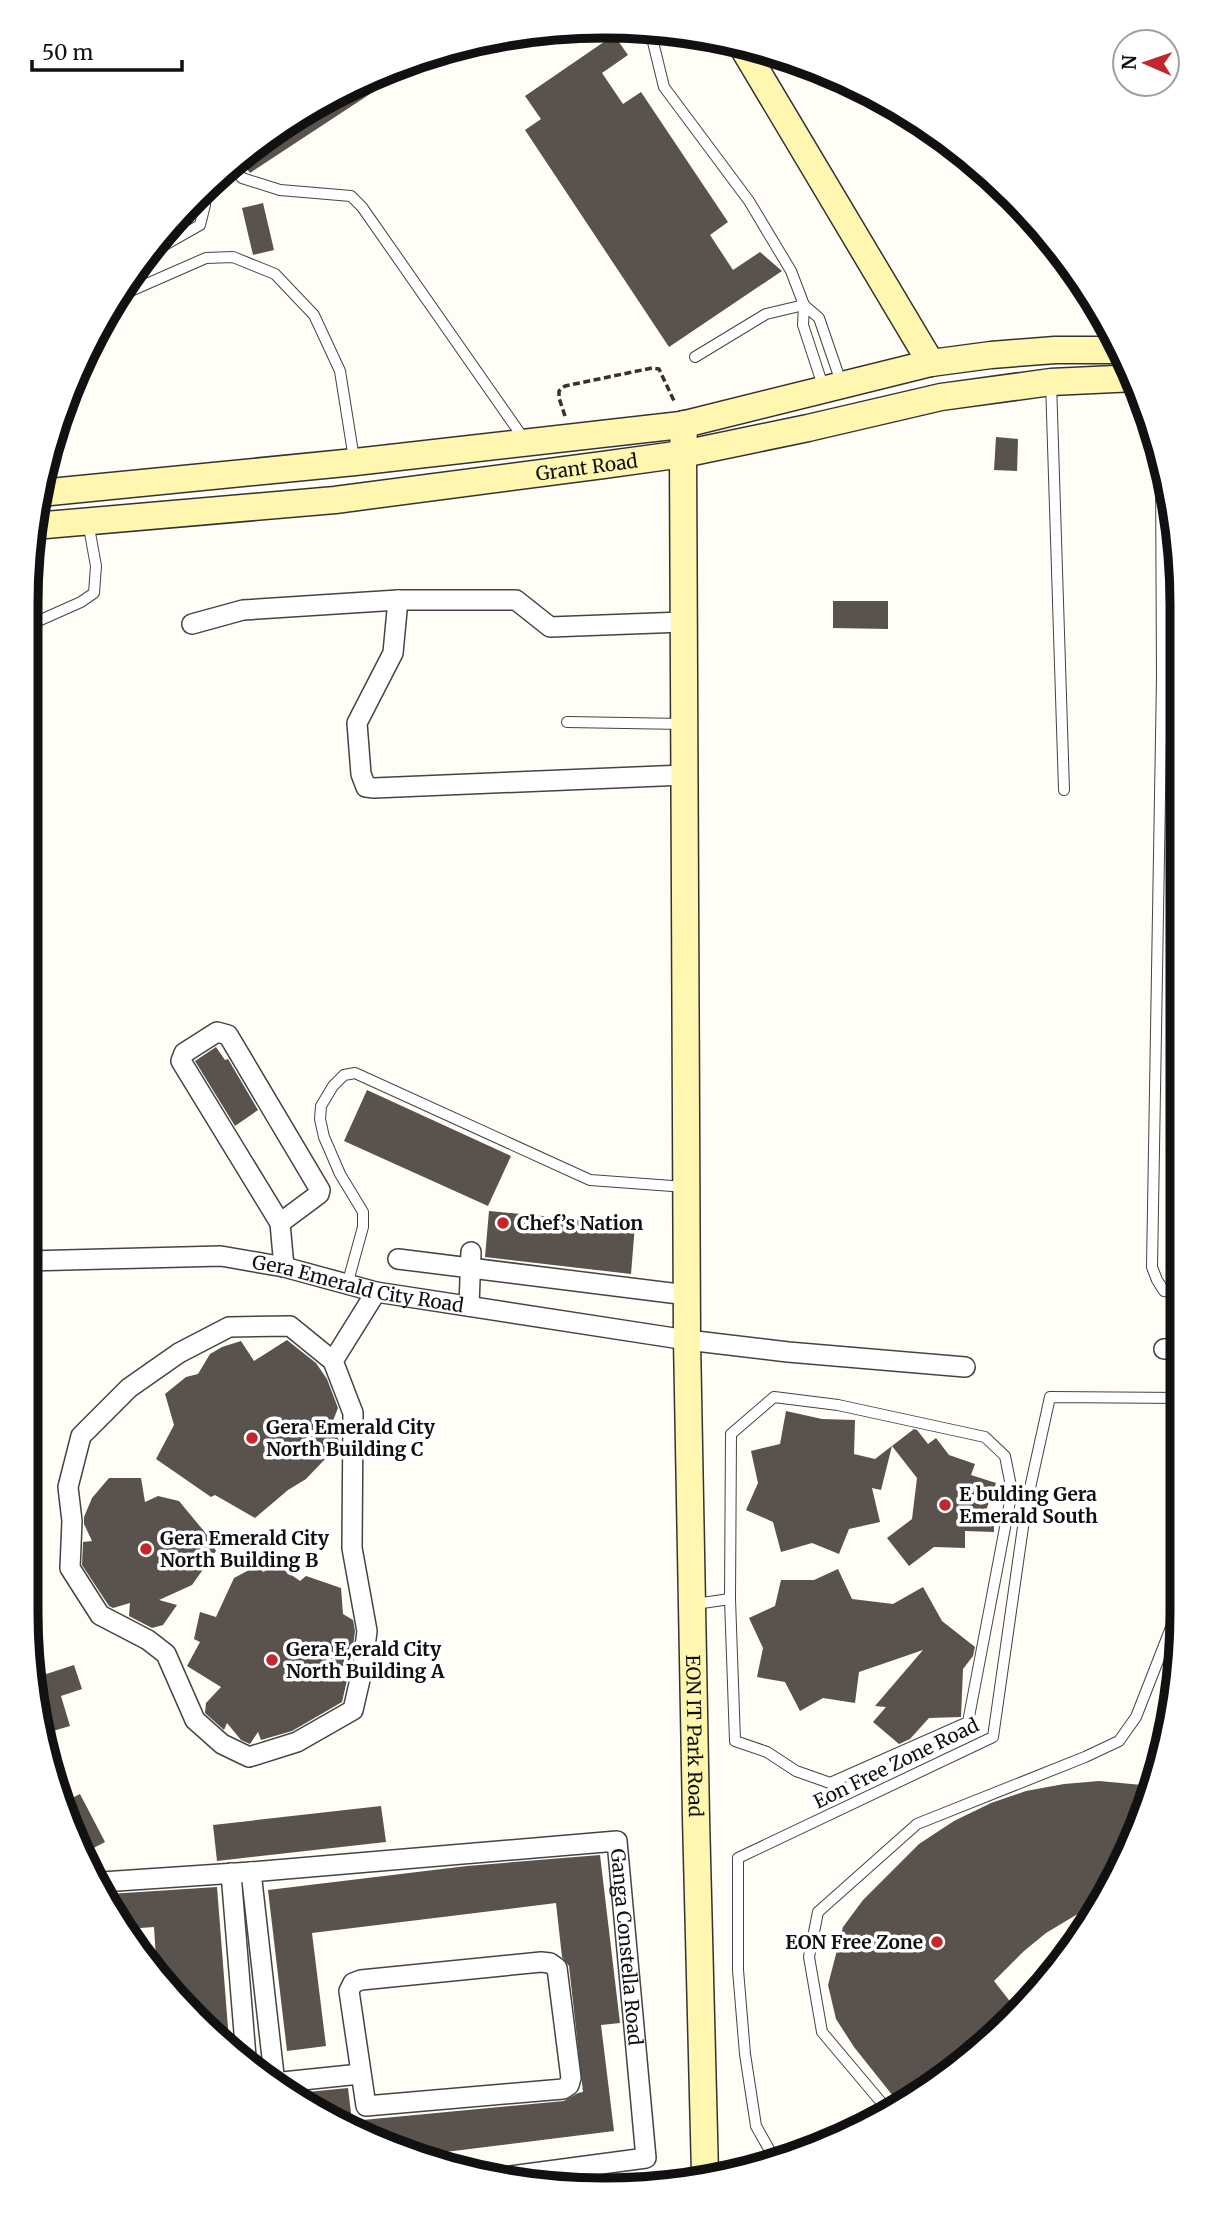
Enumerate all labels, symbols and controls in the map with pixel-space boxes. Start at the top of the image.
scale bar [32,28,182,72]
north arrow [1111,28,1181,98]
text: 50 m [42,39,93,66]
text: N [1117,54,1141,70]
street label: Grant Road [534,448,639,486]
place label: Chef’s Nation [517,1211,643,1235]
marker: Chef’s Nation [495,1215,511,1231]
street label: Gera Emerald City Road [250,1250,465,1317]
place label: Gera Emerald City North Building C [266,1415,436,1461]
marker: Gera Emerald City North Building C [244,1430,260,1446]
place label: E bulding Gera Emerald South [959,1482,1098,1528]
marker: E bulding Gera Emerald South [937,1497,953,1513]
place label: Gera Emerald City North Building B [160,1526,330,1572]
marker: Gera Emerald City North Building B [138,1541,154,1557]
place label: Gera E,erald City North Building A [286,1637,445,1683]
marker: Gera E,erald City North Building A [264,1652,280,1668]
street label: EON IT Park Road [681,1654,708,1817]
street label: Eon Free Zone Road [809,1713,983,1813]
street label: Ganga Constella Road [606,1848,648,2046]
place label: EON Free Zone [785,1930,923,1954]
marker: EON Free Zone [929,1934,945,1950]

